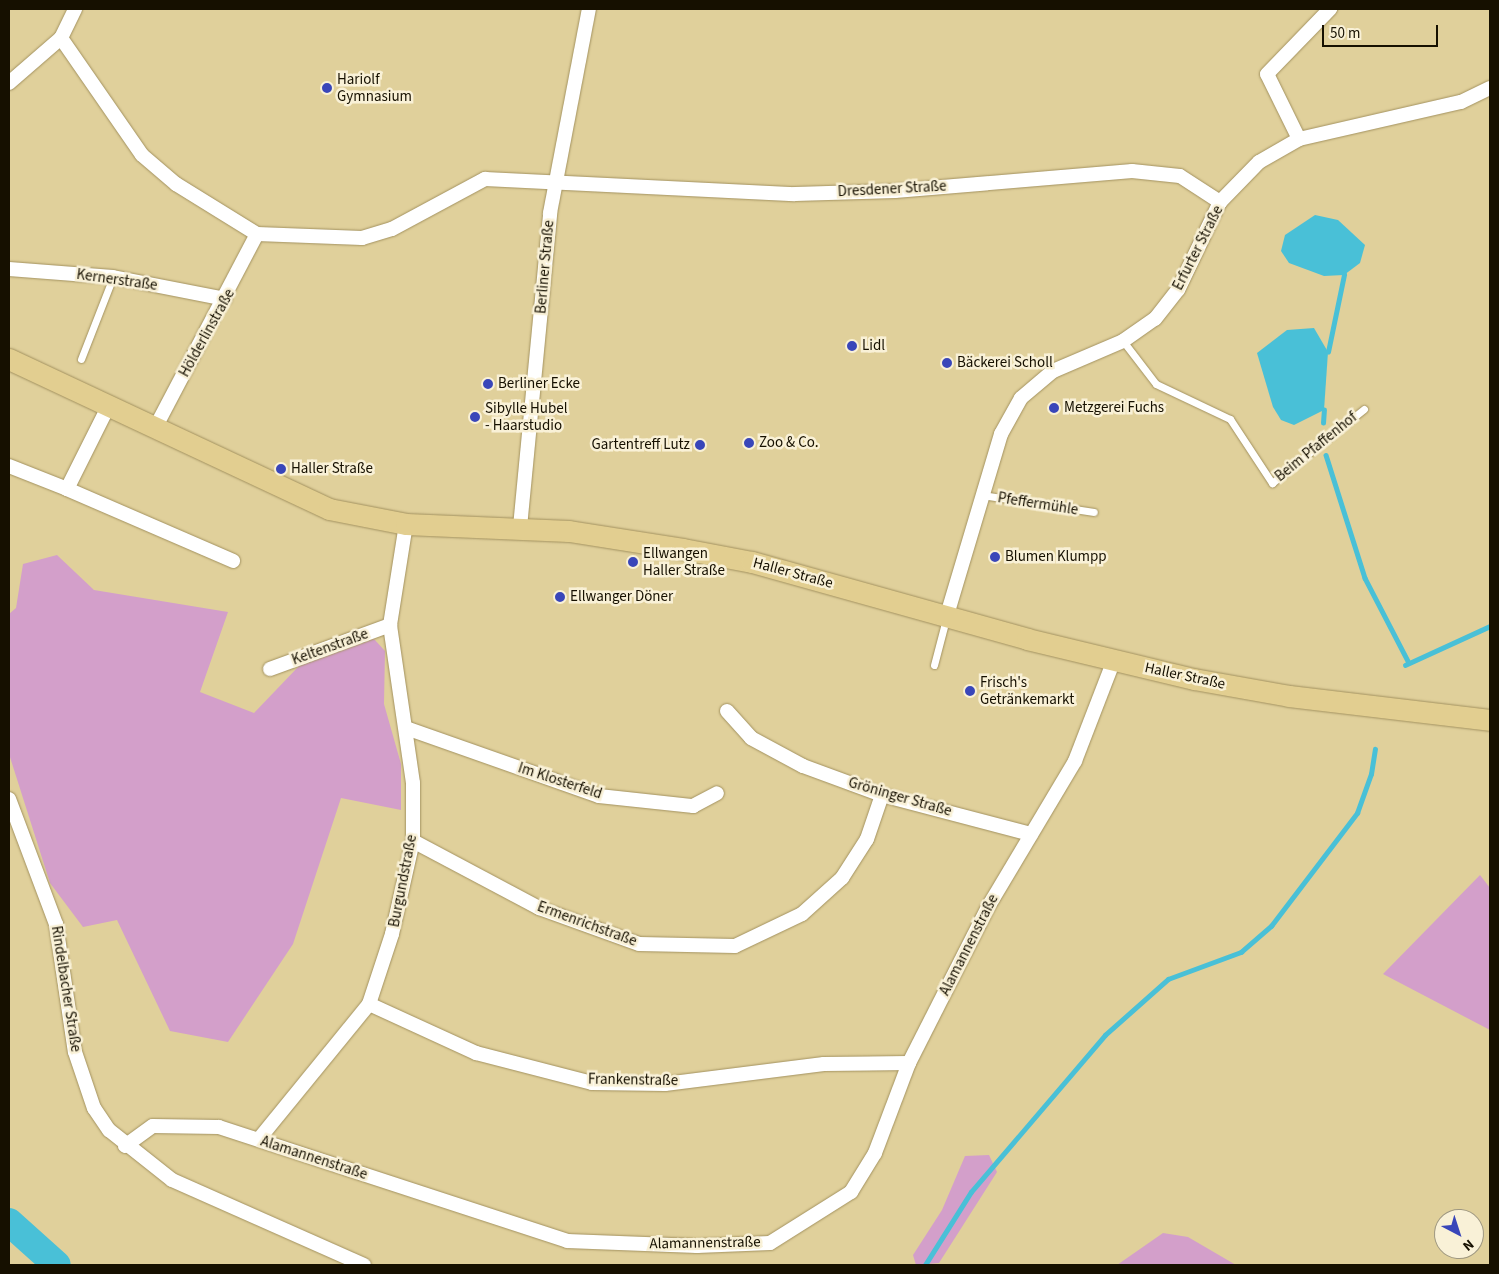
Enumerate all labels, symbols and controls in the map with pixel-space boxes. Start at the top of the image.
scale bar [1324,15,1440,47]
text: 50 m [1330,23,1360,44]
place label: Hariolf Gymnasium [337,70,412,105]
marker: Hariolf Gymnasium [321,82,333,94]
street label: Dresdener Straße [837,177,947,201]
street label: Erfurter Straße [1169,203,1227,293]
street label: Berliner Straße [532,219,558,315]
street label: Kernerstraße [75,265,159,295]
street label: Hölderlinstraße [175,286,239,380]
place label: Lidl [862,337,885,355]
marker: Lidl [846,340,858,352]
place label: Bäckerei Scholl [957,354,1053,372]
marker: Bäckerei Scholl [941,357,953,369]
place label: Berliner Ecke [498,375,580,393]
marker: Berliner Ecke [482,378,494,390]
place label: Sibylle Hubel - Haarstudio [485,399,568,434]
place label: Metzgerei Fuchs [1064,399,1164,417]
marker: Metzgerei Fuchs [1048,402,1060,414]
street label: Beim Pfaffenhof [1271,408,1361,486]
marker: Sibylle Hubel - Haarstudio [469,411,481,423]
place label: Zoo & Co. [759,434,818,452]
place label: Gartentreff Lutz [592,436,690,454]
marker: Zoo & Co. [743,437,755,449]
marker: Gartentreff Lutz [694,439,706,451]
place label: Haller Straße [291,460,373,478]
marker: Haller Straße [275,463,287,475]
street label: Pfeffermühle [996,489,1080,519]
place label: Ellwangen Haller Straße [643,544,725,579]
place label: Blumen Klumpp [1005,548,1107,566]
marker: Blumen Klumpp [989,551,1001,563]
street label: Haller Straße [751,554,835,592]
marker: Ellwangen Haller Straße [627,556,639,568]
place label: Ellwanger Döner [570,588,673,606]
marker: Ellwanger Döner [554,591,566,603]
street label: Keltenstraße [289,625,371,669]
street label: Haller Straße [1143,659,1227,693]
place label: Frisch's Getränkemarkt [980,673,1074,708]
marker: Frisch's Getränkemarkt [964,685,976,697]
street label: Im Klosterfeld [516,759,604,803]
street label: Gröninger Straße [846,774,954,820]
street label: Burgundstraße [385,833,421,929]
street label: Alamannenstraße [936,891,1002,999]
street label: Ermenrichstraße [535,898,639,950]
street label: Rindelbacher Straße [47,925,85,1053]
street label: Frankenstraße [588,1070,678,1090]
street label: Alamannenstraße [258,1132,370,1184]
north arrow [1434,1209,1484,1259]
street label: Alamannenstraße [649,1233,761,1253]
text: N [1458,1234,1478,1255]

